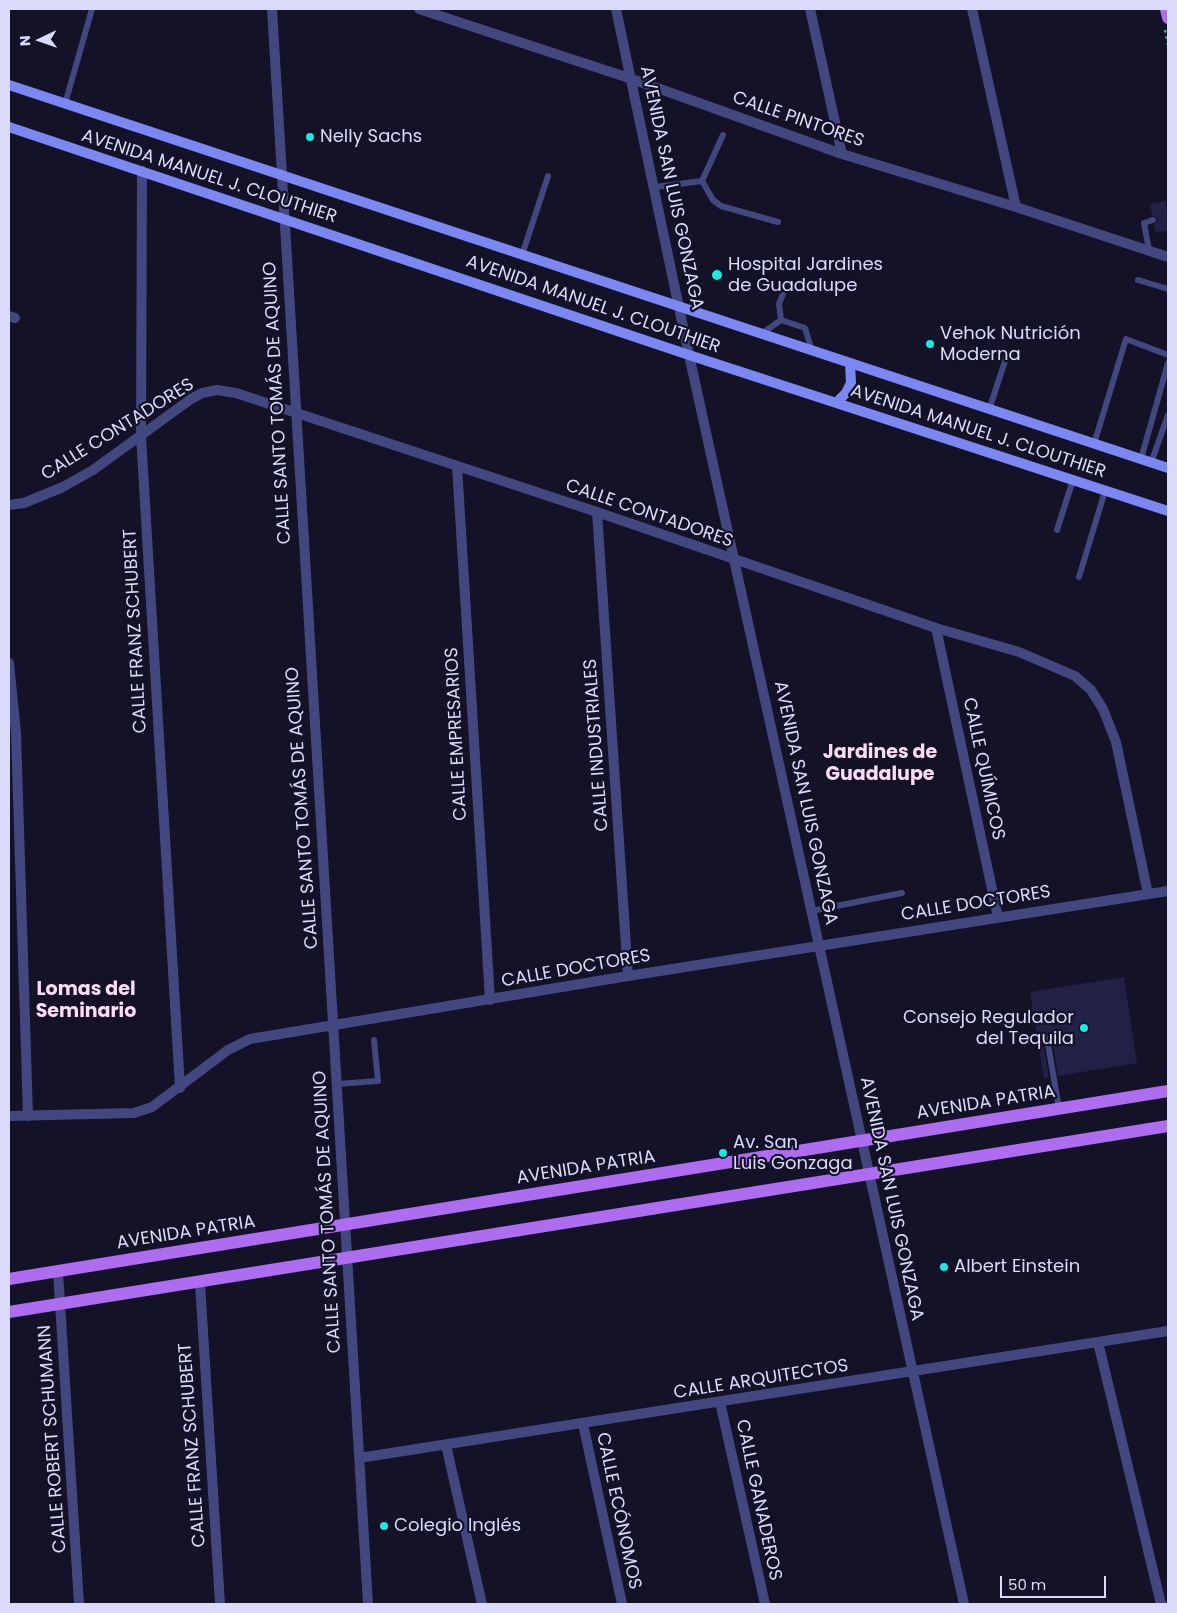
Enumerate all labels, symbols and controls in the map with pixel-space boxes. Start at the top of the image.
north arrow [15,15,65,65]
text: N [15,35,35,47]
street label: AVENIDA SAN LUIS GONZAGA [635,64,707,312]
street label: CALLE PINTORES [729,87,867,153]
street label: AVENIDA MANUEL J. CLOUTHIER [78,125,340,229]
place label: Nelly Sachs [320,126,422,148]
marker: Nelly Sachs [304,131,316,143]
street label: AVENIDA MANUEL J. CLOUTHIER [463,251,723,359]
place label: Hospital Jardines de Guadalupe [728,254,883,296]
street label: CALLE SANTO TOMÁS DE AQUINO [260,261,296,545]
marker: Hospital Jardines de Guadalupe [710,268,724,282]
place label: Vehok Nutrición Moderna [940,323,1081,366]
marker: Vehok Nutrición Moderna [924,338,936,350]
street label: CALLE CONTADORES [38,374,198,486]
street label: AVENIDA MANUEL J. CLOUTHIER [847,380,1109,484]
street label: CALLE CONTADORES [562,475,736,553]
street label: CALLE FRANZ SCHUBERT [120,528,152,734]
street label: CALLE EMPRESARIOS [442,647,472,821]
street label: CALLE INDUSTRIALES [580,658,614,832]
street label: CALLE SANTO TOMÁS DE AQUINO [282,666,324,950]
street label: AVENIDA SAN LUIS GONZAGA [769,679,841,927]
street label: CALLE QUÍMICOS [957,696,1009,842]
district label: Jardines de Guadalupe [823,742,937,786]
street label: CALLE DOCTORES [900,882,1052,926]
street label: CALLE DOCTORES [500,945,652,993]
district label: Lomas del Seminario [36,979,136,1023]
place label: Consejo Regulador del Tequila [903,1007,1074,1050]
marker: Consejo Regulador del Tequila [1078,1022,1090,1034]
street label: CALLE SANTO TOMÁS DE AQUINO [310,1070,346,1354]
street label: AVENIDA SAN LUIS GONZAGA [855,1075,927,1323]
street label: AVENIDA PATRIA [915,1081,1057,1125]
place label: Av. San Luis Gonzaga [733,1132,853,1174]
street label: AVENIDA PATRIA [515,1146,657,1190]
marker: Av. San Luis Gonzaga [717,1147,729,1159]
street label: AVENIDA PATRIA [115,1211,257,1255]
place label: Albert Einstein [954,1256,1080,1278]
marker: Albert Einstein [938,1261,950,1273]
street label: CALLE ROBERT SCHUMANN [34,1324,72,1554]
street label: CALLE FRANZ SCHUBERT [175,1342,211,1548]
street label: CALLE ARQUITECTOS [672,1356,850,1404]
street label: CALLE GANADEROS [730,1417,786,1583]
street label: CALLE ECÓNOMOS [591,1431,645,1591]
place label: Colegio Inglés [394,1515,521,1537]
marker: Colegio Inglés [378,1520,390,1532]
scale bar [1002,1566,1108,1598]
text: 50 m [1008,1574,1046,1595]

